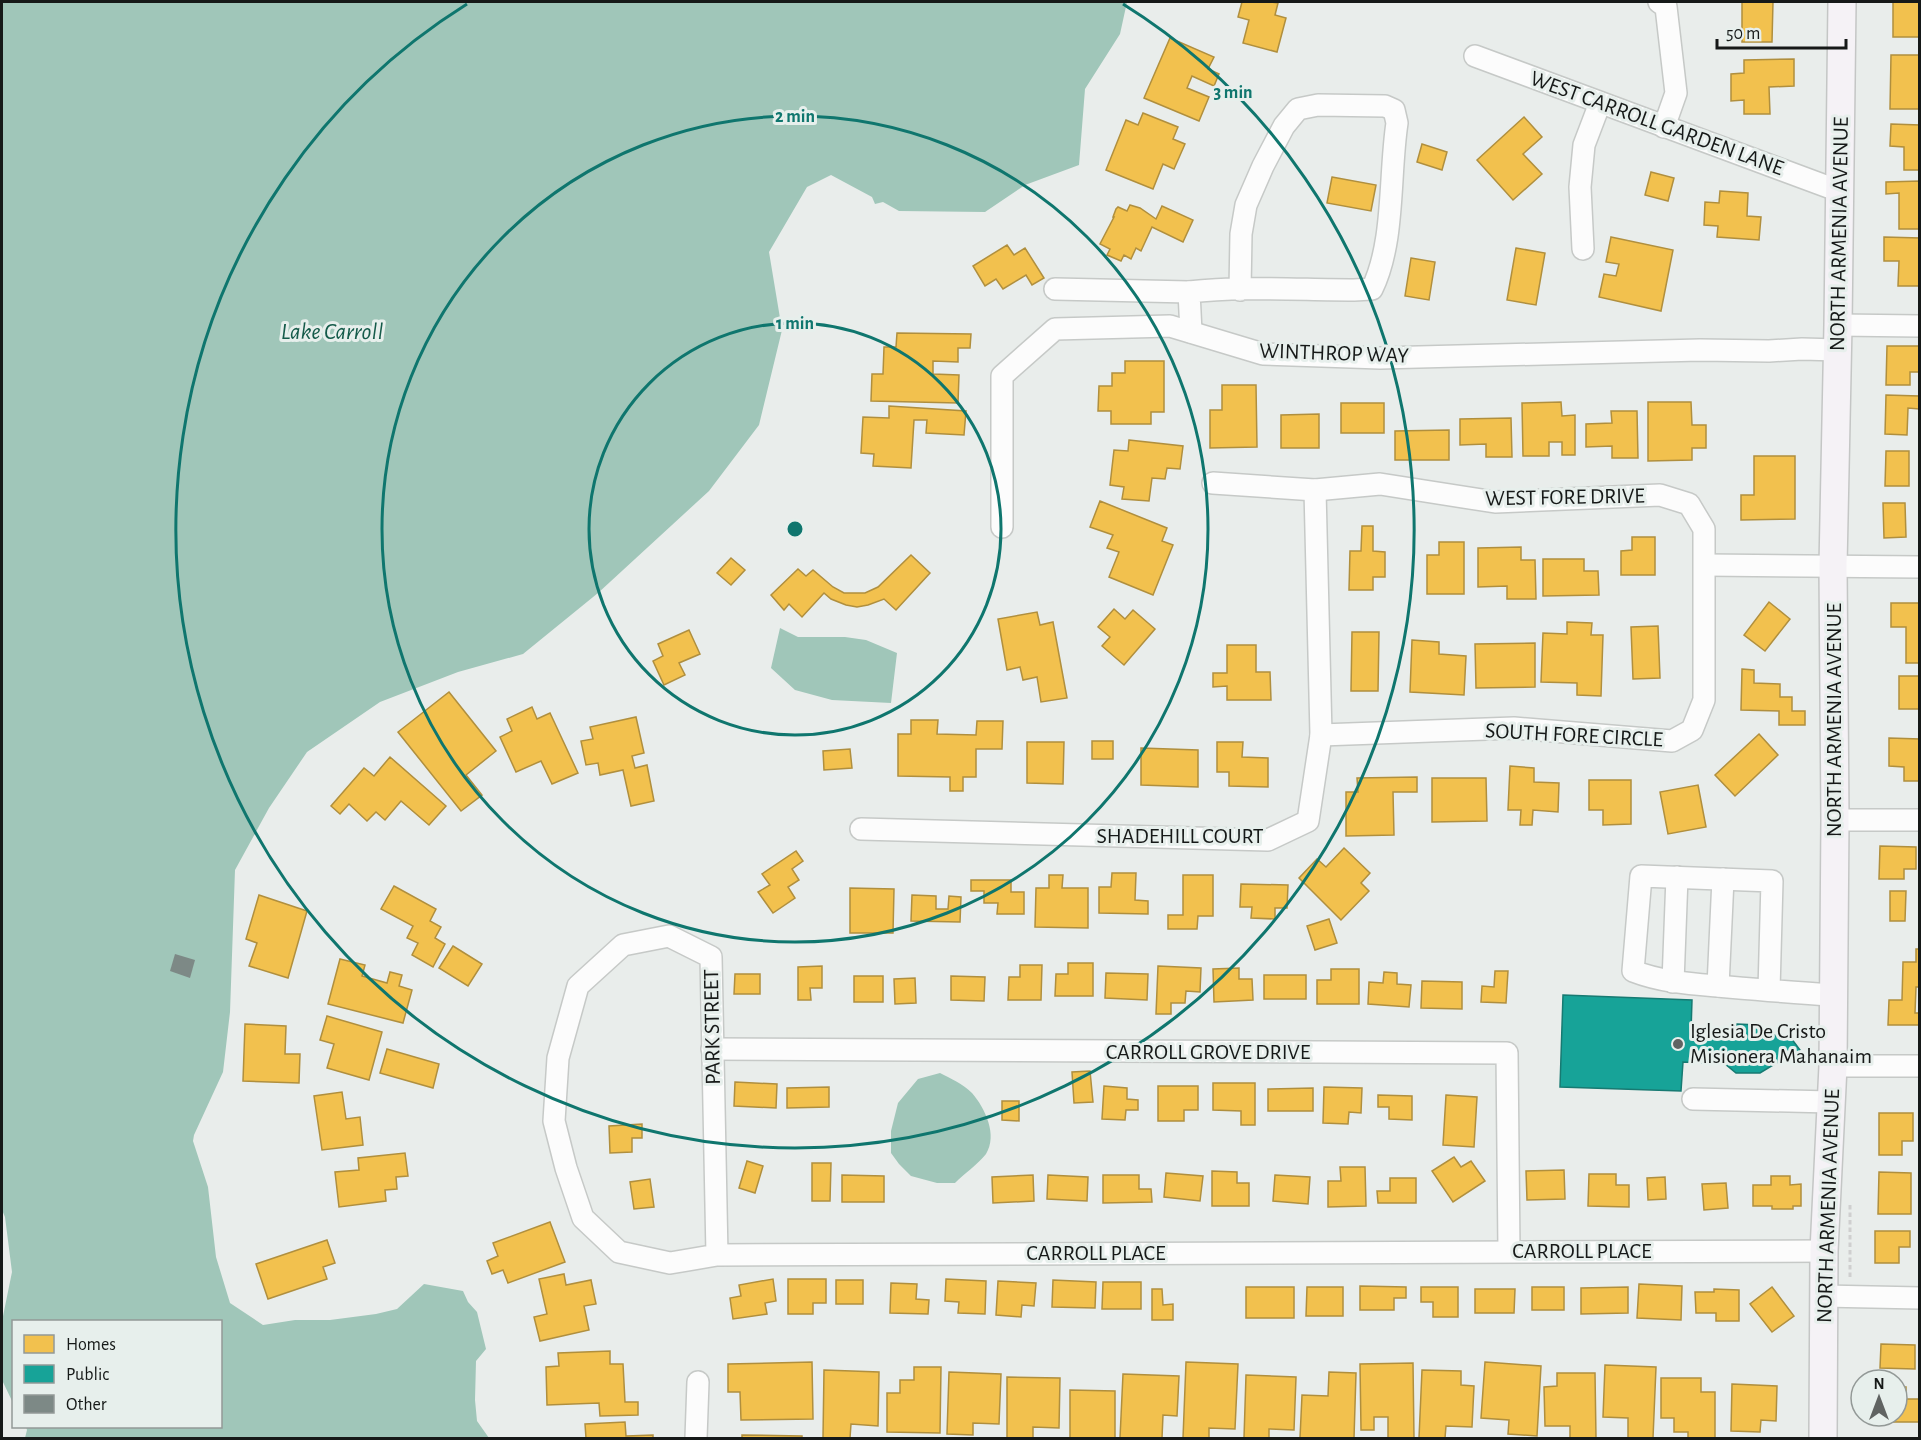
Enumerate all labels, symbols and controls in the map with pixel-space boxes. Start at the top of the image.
scale bar [1717,12,1846,50]
text: 50 m [1726,25,1760,43]
street label: WEST CARROLL GARDEN LANE [1527,67,1787,179]
text: 3 min [1213,84,1253,102]
text: 2 min [775,108,815,126]
street label: NORTH ARMENIA AVENUE [1826,116,1852,351]
text: 1 min [776,315,814,333]
water label: Lake Carroll [281,320,383,344]
street label: WINTHROP WAY [1259,339,1409,367]
street label: WEST FORE DRIVE [1485,485,1645,509]
centre of rings [785,519,805,539]
street label: NORTH ARMENIA AVENUE [1823,602,1845,837]
street label: SOUTH FORE CIRCLE [1485,719,1664,751]
street label: SHADEHILL COURT [1096,825,1264,847]
street label: PARK STREET [700,969,724,1085]
place label: Iglesia De Cristo Misionera Mahanaim [1690,1020,1872,1067]
marker: Iglesia De Cristo Misionera Mahanaim [1671,1037,1685,1051]
street label: CARROLL GROVE DRIVE [1106,1041,1311,1063]
street label: NORTH ARMENIA AVENUE [1813,1088,1843,1323]
street label: CARROLL PLACE [1512,1240,1652,1262]
street label: CARROLL PLACE [1026,1242,1166,1264]
legend [12,1320,222,1428]
text: Homes [66,1336,116,1354]
text: Public [66,1366,109,1384]
north arrow [1849,1368,1909,1428]
text: N [1873,1376,1885,1392]
text: Other [66,1396,107,1414]

